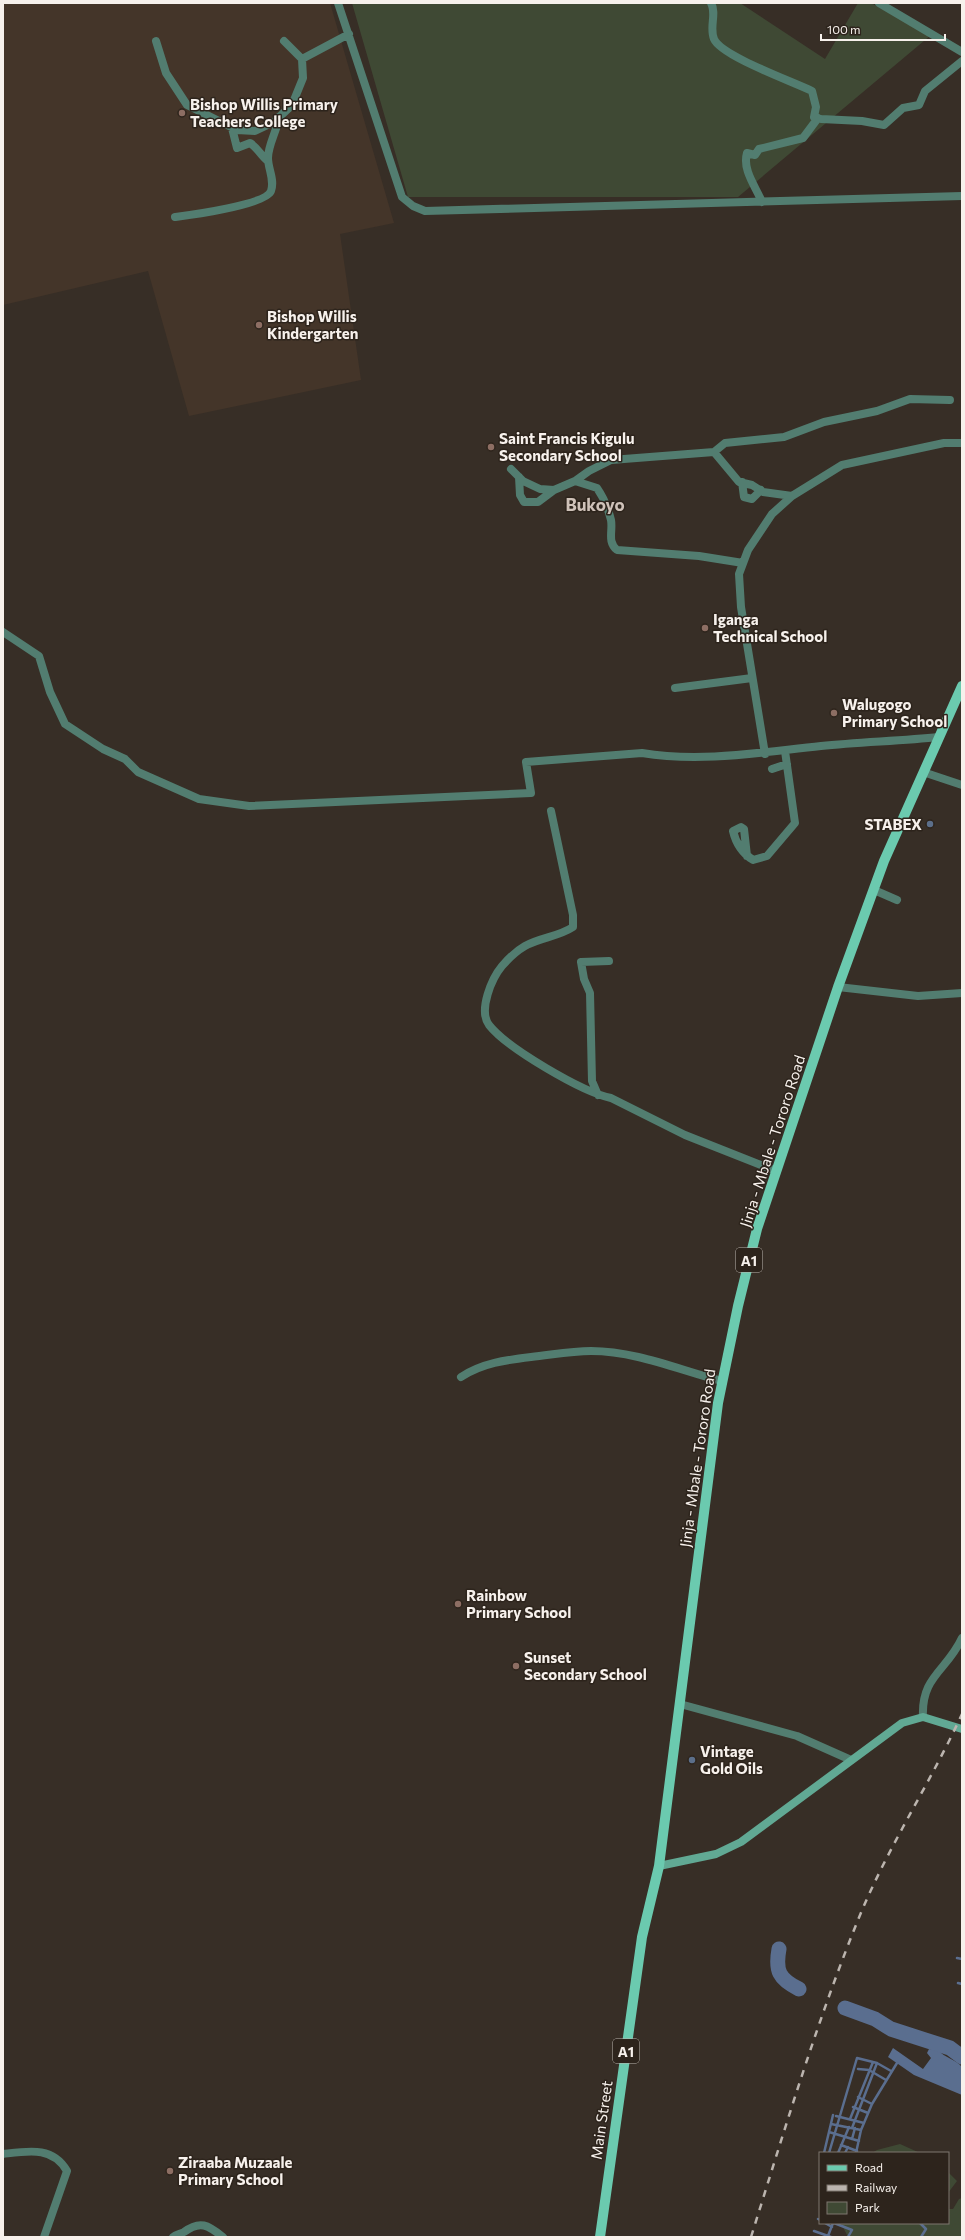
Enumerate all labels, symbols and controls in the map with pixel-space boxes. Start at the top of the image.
scale bar [821,16,945,42]
text: 100 m [827,22,861,36]
place label: Bishop Willis Primary Teachers College [190,95,339,130]
marker: Bishop Willis Primary Teachers College [177,108,187,118]
place label: Bishop Willis Kindergarten [267,307,358,342]
marker: Bishop Willis Kindergarten [254,320,264,330]
place label: Saint Francis Kigulu Secondary School [499,429,635,464]
marker: Saint Francis Kigulu Secondary School [486,442,496,452]
district label: Bukoyo [565,494,625,515]
place label: Iganga Technical School [713,610,827,645]
marker: Iganga Technical School [700,623,710,633]
place label: Walugogo Primary School [842,695,947,730]
marker: Walugogo Primary School [829,708,839,718]
place label: STABEX [865,815,922,833]
marker: STABEX [925,819,935,829]
street label: Jinja - Mbale - Tororo Road [736,1053,808,1229]
road number: A1 [736,1248,762,1272]
street label: Jinja - Mbale - Tororo Road [676,1368,718,1548]
place label: Rainbow Primary School [466,1586,571,1621]
marker: Rainbow Primary School [453,1599,463,1609]
place label: Sunset Secondary School [524,1648,647,1683]
marker: Sunset Secondary School [511,1661,521,1671]
place label: Vintage Gold Oils [700,1742,763,1777]
marker: Vintage Gold Oils [687,1755,697,1765]
road number: A1 [613,2039,639,2063]
street label: Main Street [587,2079,615,2161]
legend [819,2152,949,2224]
place label: Ziraaba Muzaale Primary School [178,2153,293,2188]
text: Road [855,2160,883,2174]
marker: Ziraaba Muzaale Primary School [165,2166,175,2176]
text: Railway [855,2180,897,2194]
text: Park [855,2200,881,2214]

